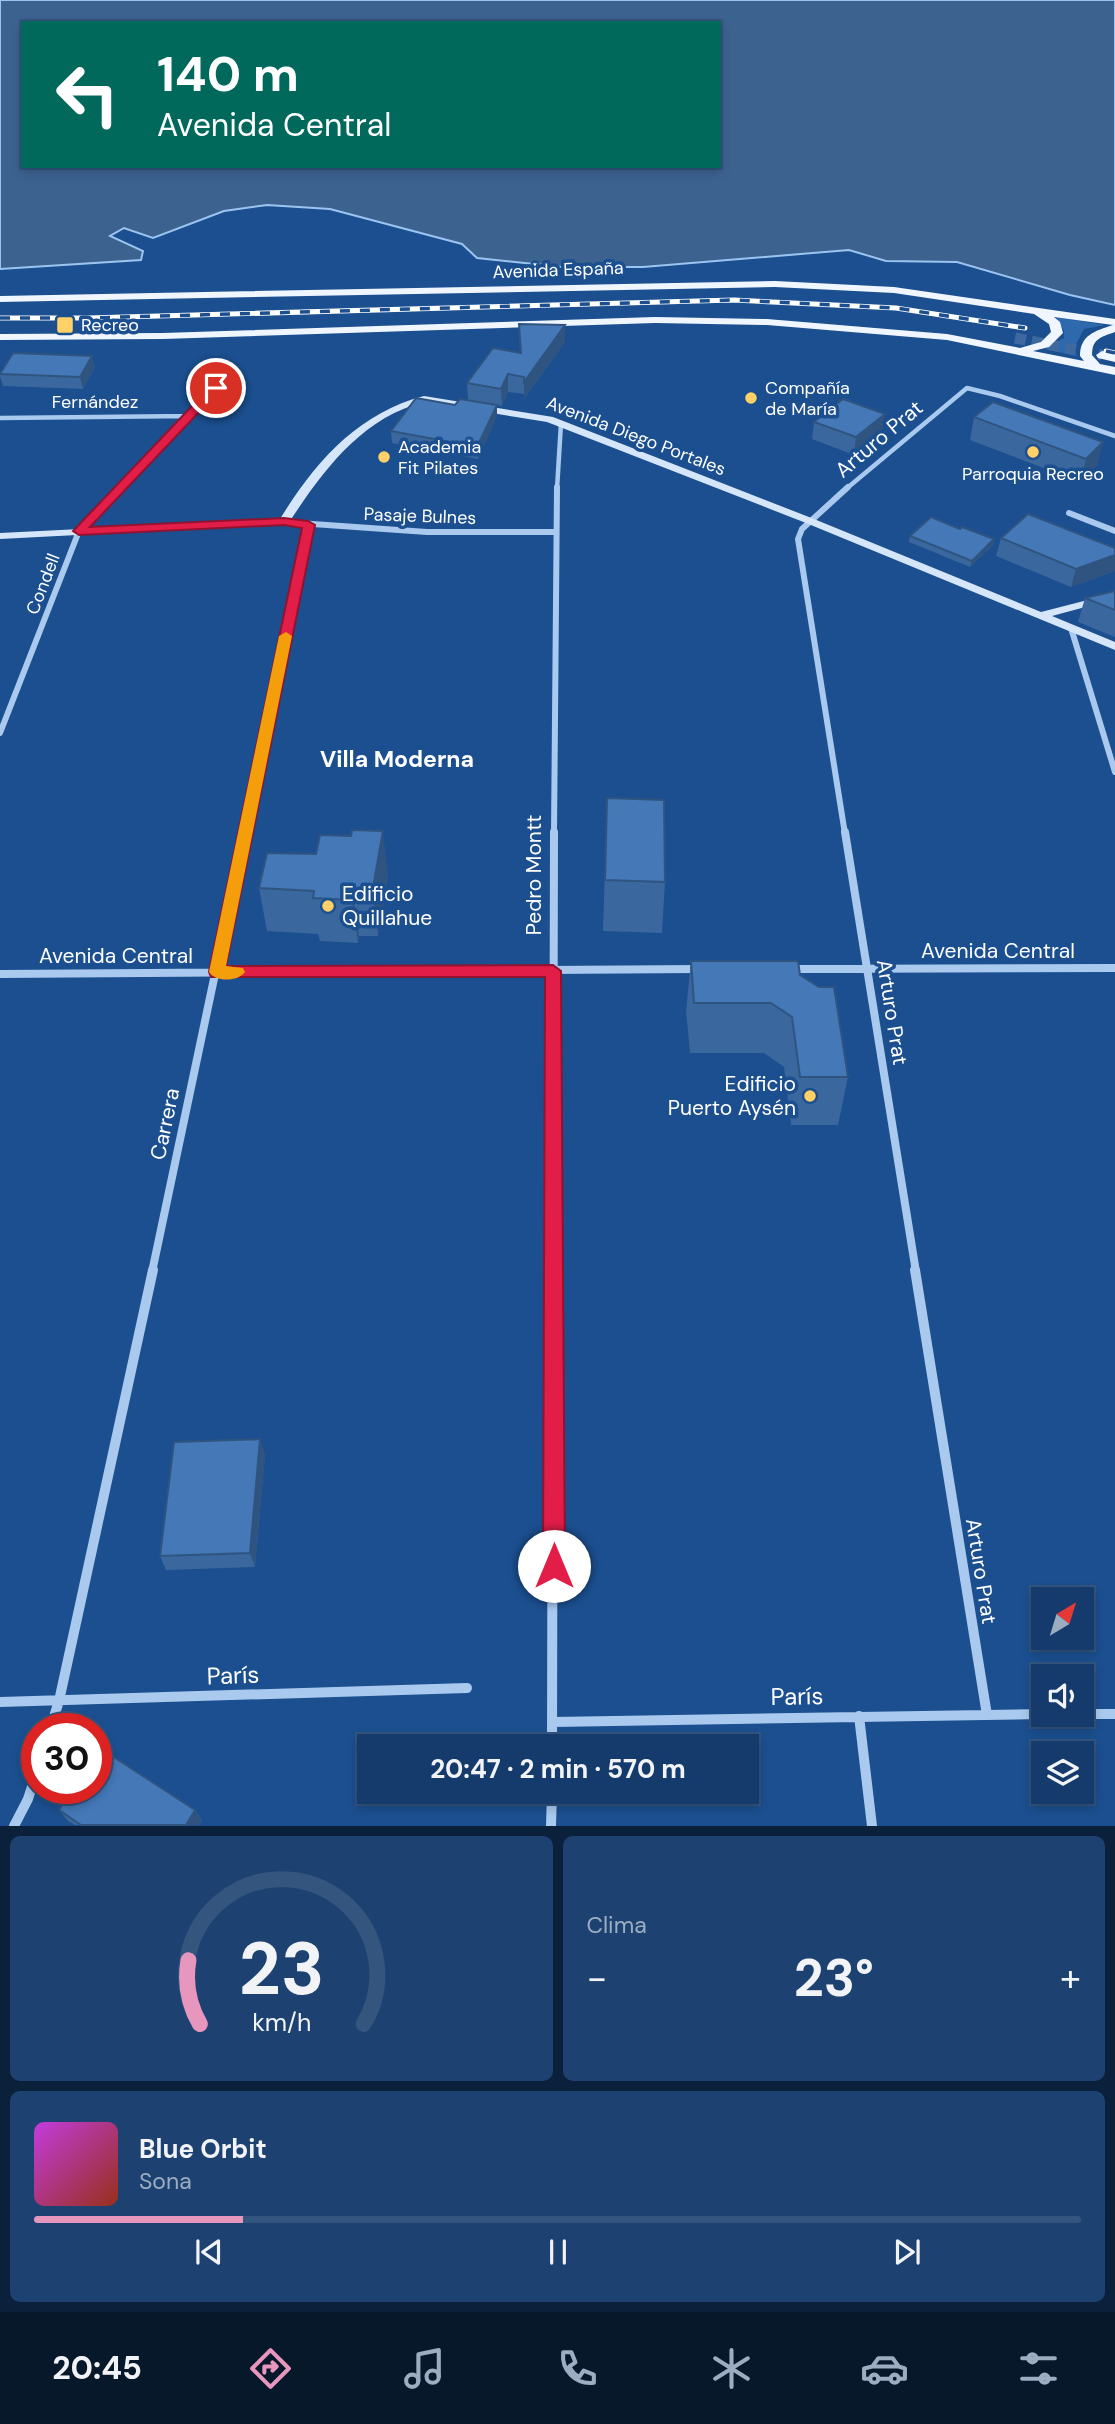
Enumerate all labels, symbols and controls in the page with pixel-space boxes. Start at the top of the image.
text: 140 m [157,42,299,106]
icon: left [42,49,133,140]
text: Avenida Central [157,104,391,146]
street label: Avenida España [492,256,624,284]
place label: Recreo [81,313,139,337]
marker: Recreo [55,315,75,335]
pin [186,358,246,418]
icon: arrive [197,369,235,407]
place label: Compañía de María [765,376,850,421]
street label: Fernández [52,390,138,414]
marker: Compañía de María [743,390,759,406]
street label: Avenida Diego Portales [543,391,729,481]
street label: Arturo Prat [829,394,929,484]
place label: Academia Fit Pilates [398,435,481,480]
marker: Parroquia Recreo [1025,444,1041,460]
marker: Academia Fit Pilates [376,449,392,465]
place label: Parroquia Recreo [962,462,1104,486]
street label: Pasaje Bulnes [363,502,477,530]
street label: Condell [20,550,66,618]
district label: Villa Moderna [320,744,474,774]
street label: Pedro Montt [520,815,548,935]
place label: Edificio Quillahue [342,880,432,932]
marker: Edificio Quillahue [320,898,336,914]
street label: Avenida Central [921,937,1075,965]
street label: Avenida Central [39,942,193,970]
street label: Arturo Prat [870,957,914,1067]
place label: Edificio Puerto Aysén [668,1070,796,1122]
street label: Carrera [144,1086,186,1162]
marker: Edificio Puerto Aysén [802,1088,818,1104]
street label: Arturo Prat [959,1516,1003,1626]
position arrow [517,1529,591,1603]
north arrow [1031,1587,1094,1650]
map controls [1031,1587,1094,1804]
street label: París [206,1659,260,1691]
button: sound [1031,1664,1094,1727]
street label: París [770,1680,824,1712]
speed limit sign: 30 [21,1713,112,1804]
button: layers [1031,1741,1094,1804]
text: 20:47 · 2 min · 570 m [430,1752,686,1786]
text: Clima [587,1910,647,1940]
text: 23 [238,1923,324,2018]
text: 23° [794,1944,874,2012]
text: − [587,1953,607,2003]
text: + [1060,1953,1081,2003]
text: km/h [252,2006,311,2039]
text: Blue Orbit [139,2132,267,2166]
text: Sona [139,2166,192,2196]
icon: previous [190,2233,228,2271]
icon: pause [539,2233,577,2271]
icon: next [888,2233,926,2271]
icon: directions [246,2344,295,2393]
icon: music [400,2344,449,2393]
icon: phone [553,2344,602,2393]
icon: climate [707,2344,756,2393]
icon: car [860,2344,909,2393]
icon: filters [1014,2344,1063,2393]
text: 20:45 [52,2347,142,2389]

